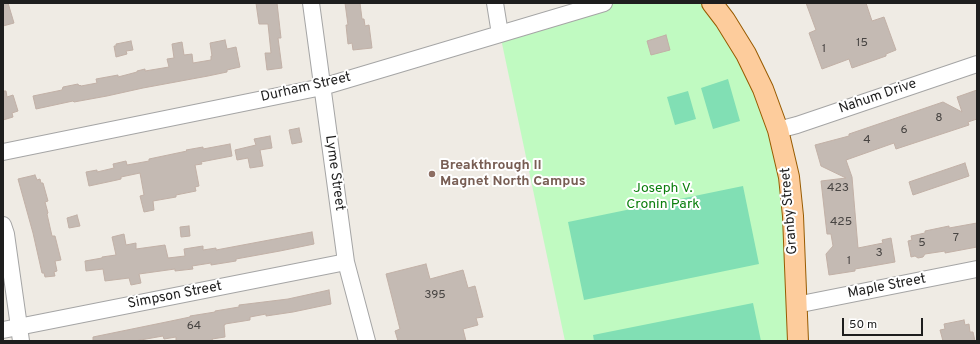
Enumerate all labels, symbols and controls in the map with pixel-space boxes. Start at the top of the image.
house number: 15 [856,37,868,51]
house number: 1 [822,43,826,57]
street label: Durham Street [259,69,353,107]
street label: Nahum Drive [837,76,919,118]
house number: 8 [935,112,943,126]
house number: 6 [900,124,908,138]
street label: Lyme Street [320,134,348,212]
house number: 4 [863,134,871,148]
place label: Breakthrough II Magnet North Campus [440,158,586,190]
street label: Granby Street [778,167,802,255]
marker: Breakthrough II Magnet North Campus [427,169,437,179]
park label: Joseph V. Cronin Park [626,181,700,214]
house number: 423 [827,182,849,196]
house number: 425 [830,216,852,230]
house number: 7 [953,232,959,246]
house number: 5 [918,237,926,251]
house number: 3 [875,247,883,261]
house number: 1 [847,255,851,269]
street label: Maple Street [846,271,928,303]
street label: Simpson Street [126,279,224,313]
house number: 395 [424,289,446,303]
scale bar [844,310,925,336]
text: 50 m [849,317,877,333]
house number: 64 [187,320,201,334]

